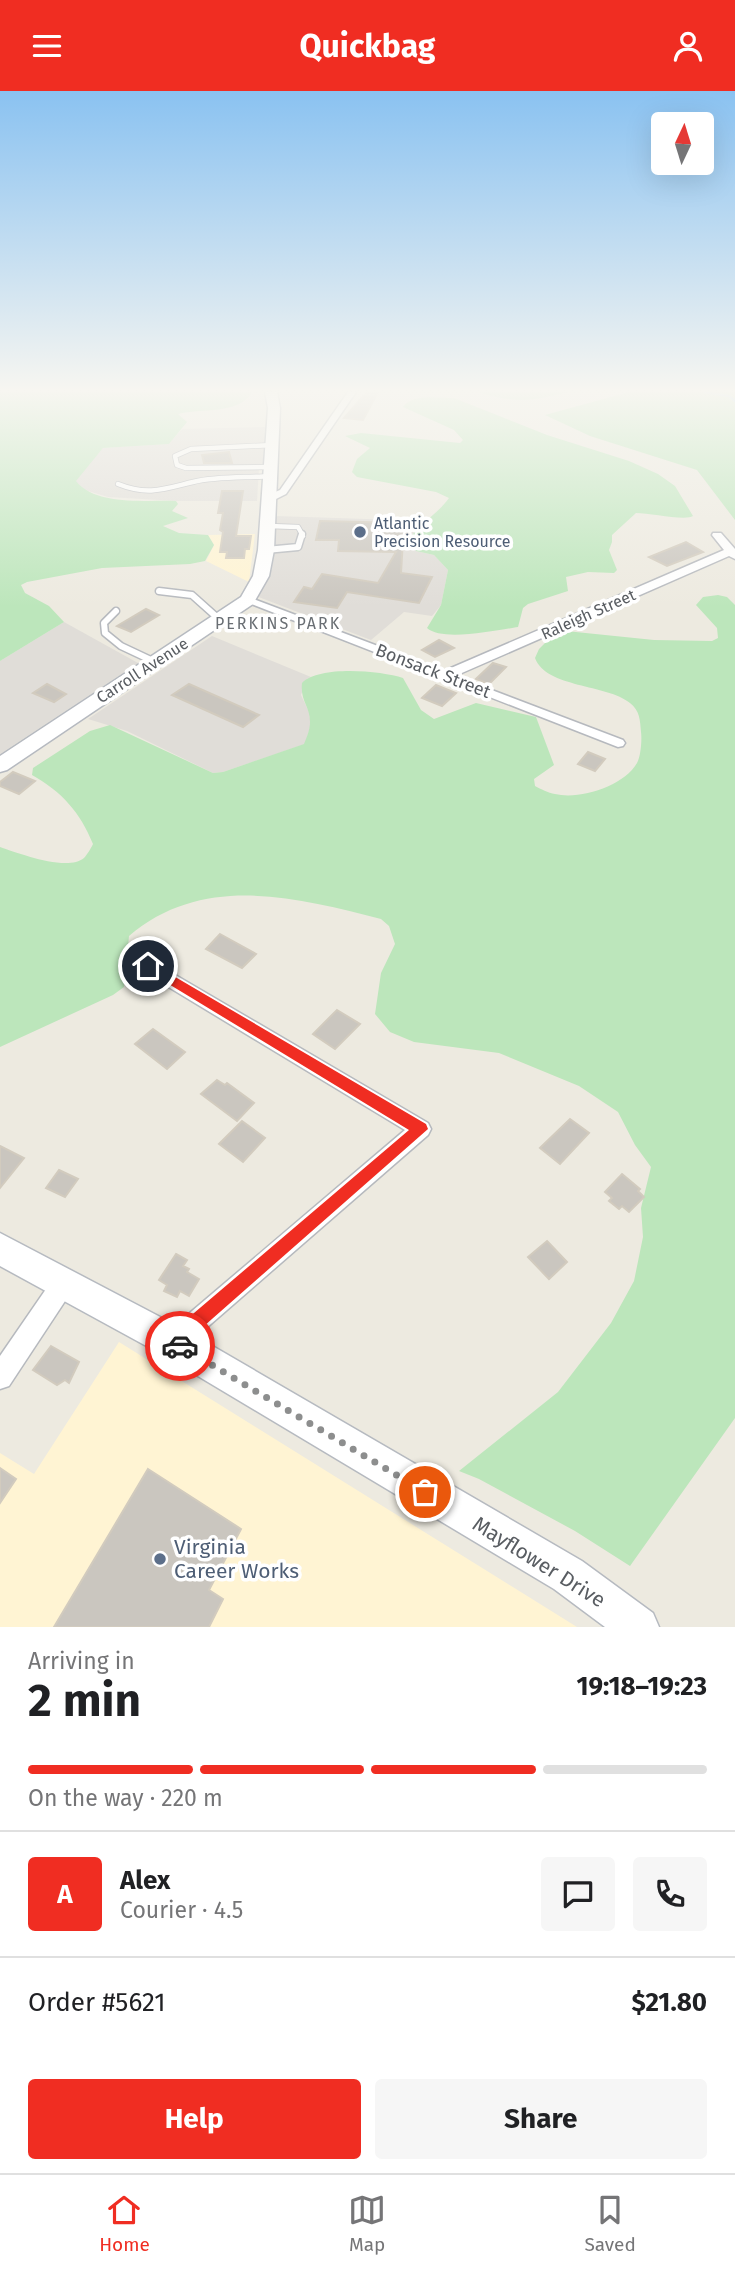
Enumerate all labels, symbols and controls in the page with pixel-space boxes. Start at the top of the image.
icon: menu [28,27,66,65]
text: Quickbag [299,27,436,65]
icon: person [669,27,707,65]
north arrow [651,112,714,175]
map controls [651,112,714,175]
place label: Atlantic Precision Resource [374,514,511,551]
marker: Atlantic Precision Resource [352,524,368,540]
street label: Raleigh Street [538,585,639,644]
district label: PERKINS PARK [215,614,341,633]
street label: Carroll Avenue [93,634,192,707]
street label: Bonsack Street [372,639,494,703]
pin [118,936,178,996]
icon: home [129,947,167,985]
courier [145,1311,215,1381]
icon: car [161,1327,199,1365]
pin [395,1462,455,1522]
icon: bag [406,1473,444,1511]
street label: Mayflower Drive [468,1511,610,1613]
place label: Virginia Career Works [174,1534,299,1584]
marker: Virginia Career Works [152,1551,168,1567]
text: Arriving in [28,1647,135,1675]
text: 19:18–19:23 [576,1671,707,1702]
text: 2 min [28,1673,141,1728]
text: On the way · 220 m [28,1784,223,1812]
button: chat [541,1857,615,1931]
button: phone [633,1857,707,1931]
text: Alex [120,1865,170,1896]
text: A [57,1879,73,1910]
text: Courier · 4.5 [120,1896,243,1924]
text: Order #5621 [28,1987,165,2018]
text: $21.80 [631,1987,707,2018]
button: Help [28,2079,361,2159]
button: Share [375,2079,707,2159]
tab: Home [99,2191,150,2256]
tab: Map [348,2191,386,2256]
tab: Saved [584,2191,636,2256]

